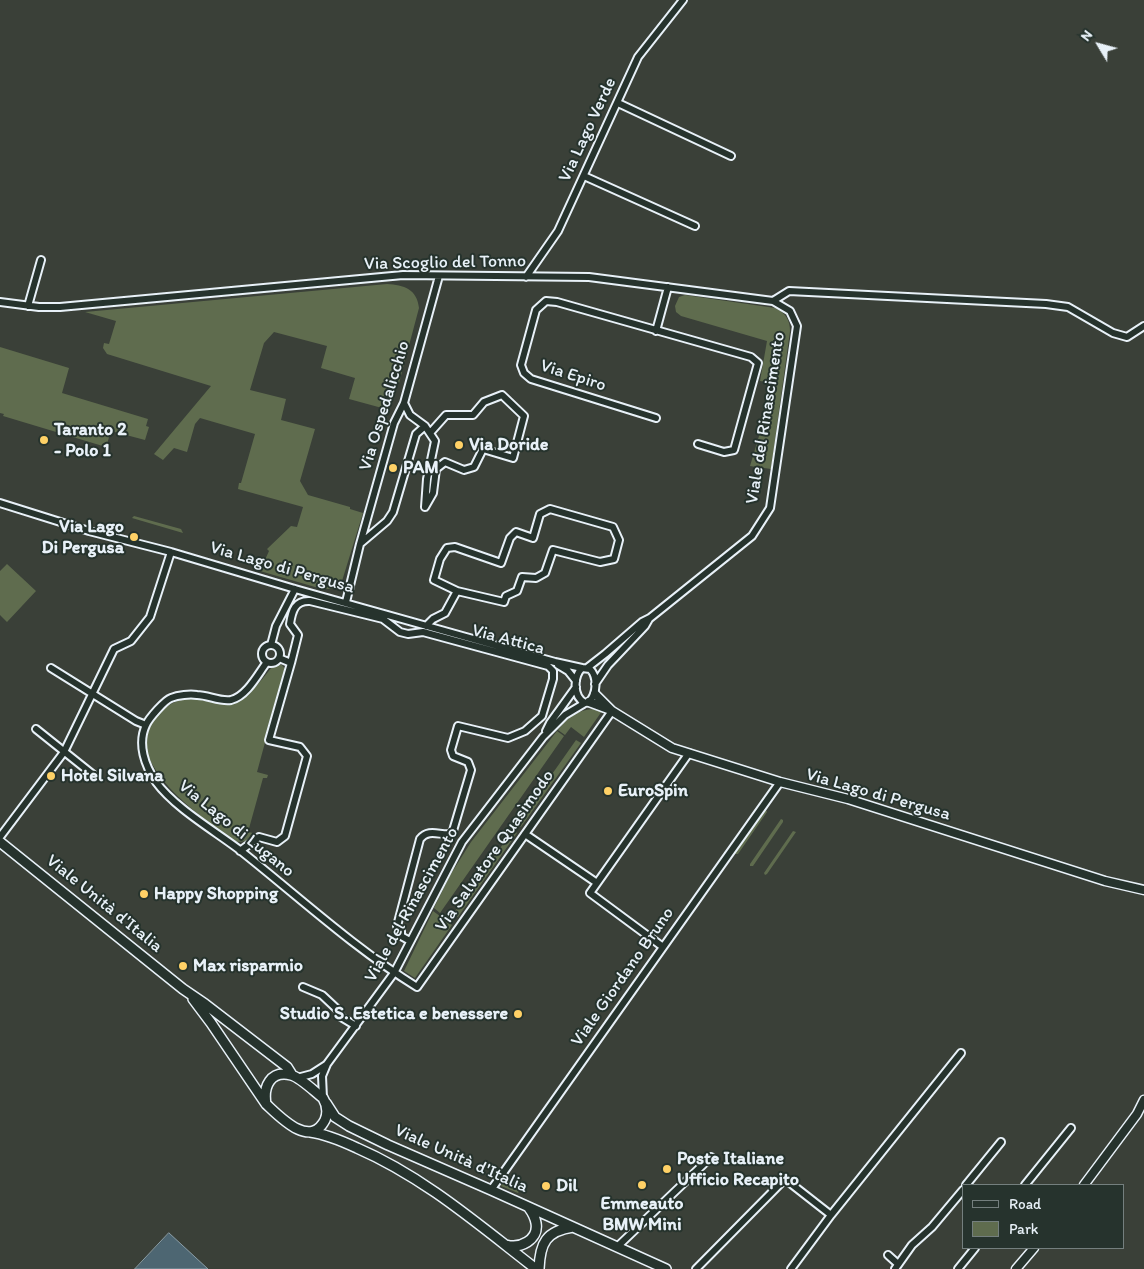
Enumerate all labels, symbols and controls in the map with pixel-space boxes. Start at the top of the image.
north arrow [1074,20,1124,70]
text: N [1077,27,1096,45]
street label: Via Lago Verde [554,74,622,186]
street label: Via Scoglio del Tonno [364,251,526,275]
street label: Viale del Rinascimento [742,330,790,506]
street label: Via Ospedalicchio [355,338,415,474]
street label: Via Epiro [537,355,609,397]
place label: Taranto 2 - Polo 1 [54,419,127,462]
marker: Taranto 2 - Polo 1 [38,434,50,446]
place label: Via Doride [469,434,548,456]
marker: Via Doride [453,439,465,451]
place label: PAM [403,457,439,479]
marker: PAM [387,462,399,474]
place label: Via Lago Di Pergusa [42,516,124,558]
marker: Via Lago Di Pergusa [128,531,140,543]
street label: Via Lago di Pergusa [207,537,357,599]
street label: Via Attica [469,620,547,660]
street label: Via Lago di Pergusa [803,764,953,826]
place label: Hotel Silvana [61,765,164,787]
street label: Via Salvatore Quasìmodo [431,766,559,936]
marker: Hotel Silvana [45,770,57,782]
street label: Via Lago di Lugano [174,776,298,882]
place label: EuroSpin [618,780,688,802]
marker: EuroSpin [602,785,614,797]
street label: Viale del Rinascimento [360,824,464,986]
street label: Viale Unità d'Italia [41,850,167,958]
place label: Happy Shopping [154,883,278,905]
marker: Happy Shopping [138,888,150,900]
street label: Viale Giordano Bruno [567,903,679,1051]
place label: Max risparmio [193,955,303,977]
marker: Max risparmio [177,960,189,972]
place label: Studio S. Estetica e benessere [280,1003,508,1025]
marker: Studio S. Estetica e benessere [512,1008,524,1020]
street label: Viale Unità d'Italia [391,1120,531,1198]
place label: Poste Italiane Ufficio Recapito [677,1148,799,1190]
marker: Poste Italiane Ufficio Recapito [661,1163,673,1175]
place label: Dil [556,1175,578,1197]
marker: Emmeauto BMW Mini [636,1179,648,1191]
marker: Dil [540,1180,552,1192]
legend [962,1184,1124,1249]
place label: Emmeauto BMW Mini [601,1193,683,1236]
text: Road [1009,1195,1041,1213]
text: Park [1009,1220,1039,1238]

